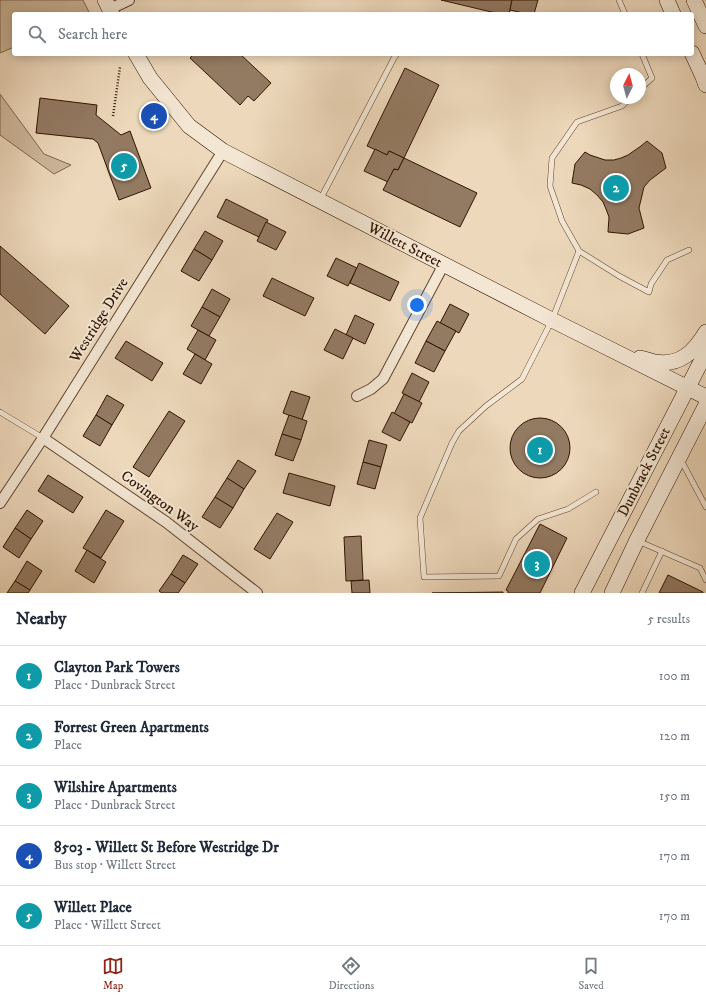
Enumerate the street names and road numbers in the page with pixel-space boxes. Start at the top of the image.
street label: Willett Street [364,218,446,272]
street label: Westridge Drive [65,274,133,367]
street label: Dunbrack Street [613,424,675,520]
street label: Covington Way [117,466,204,536]

